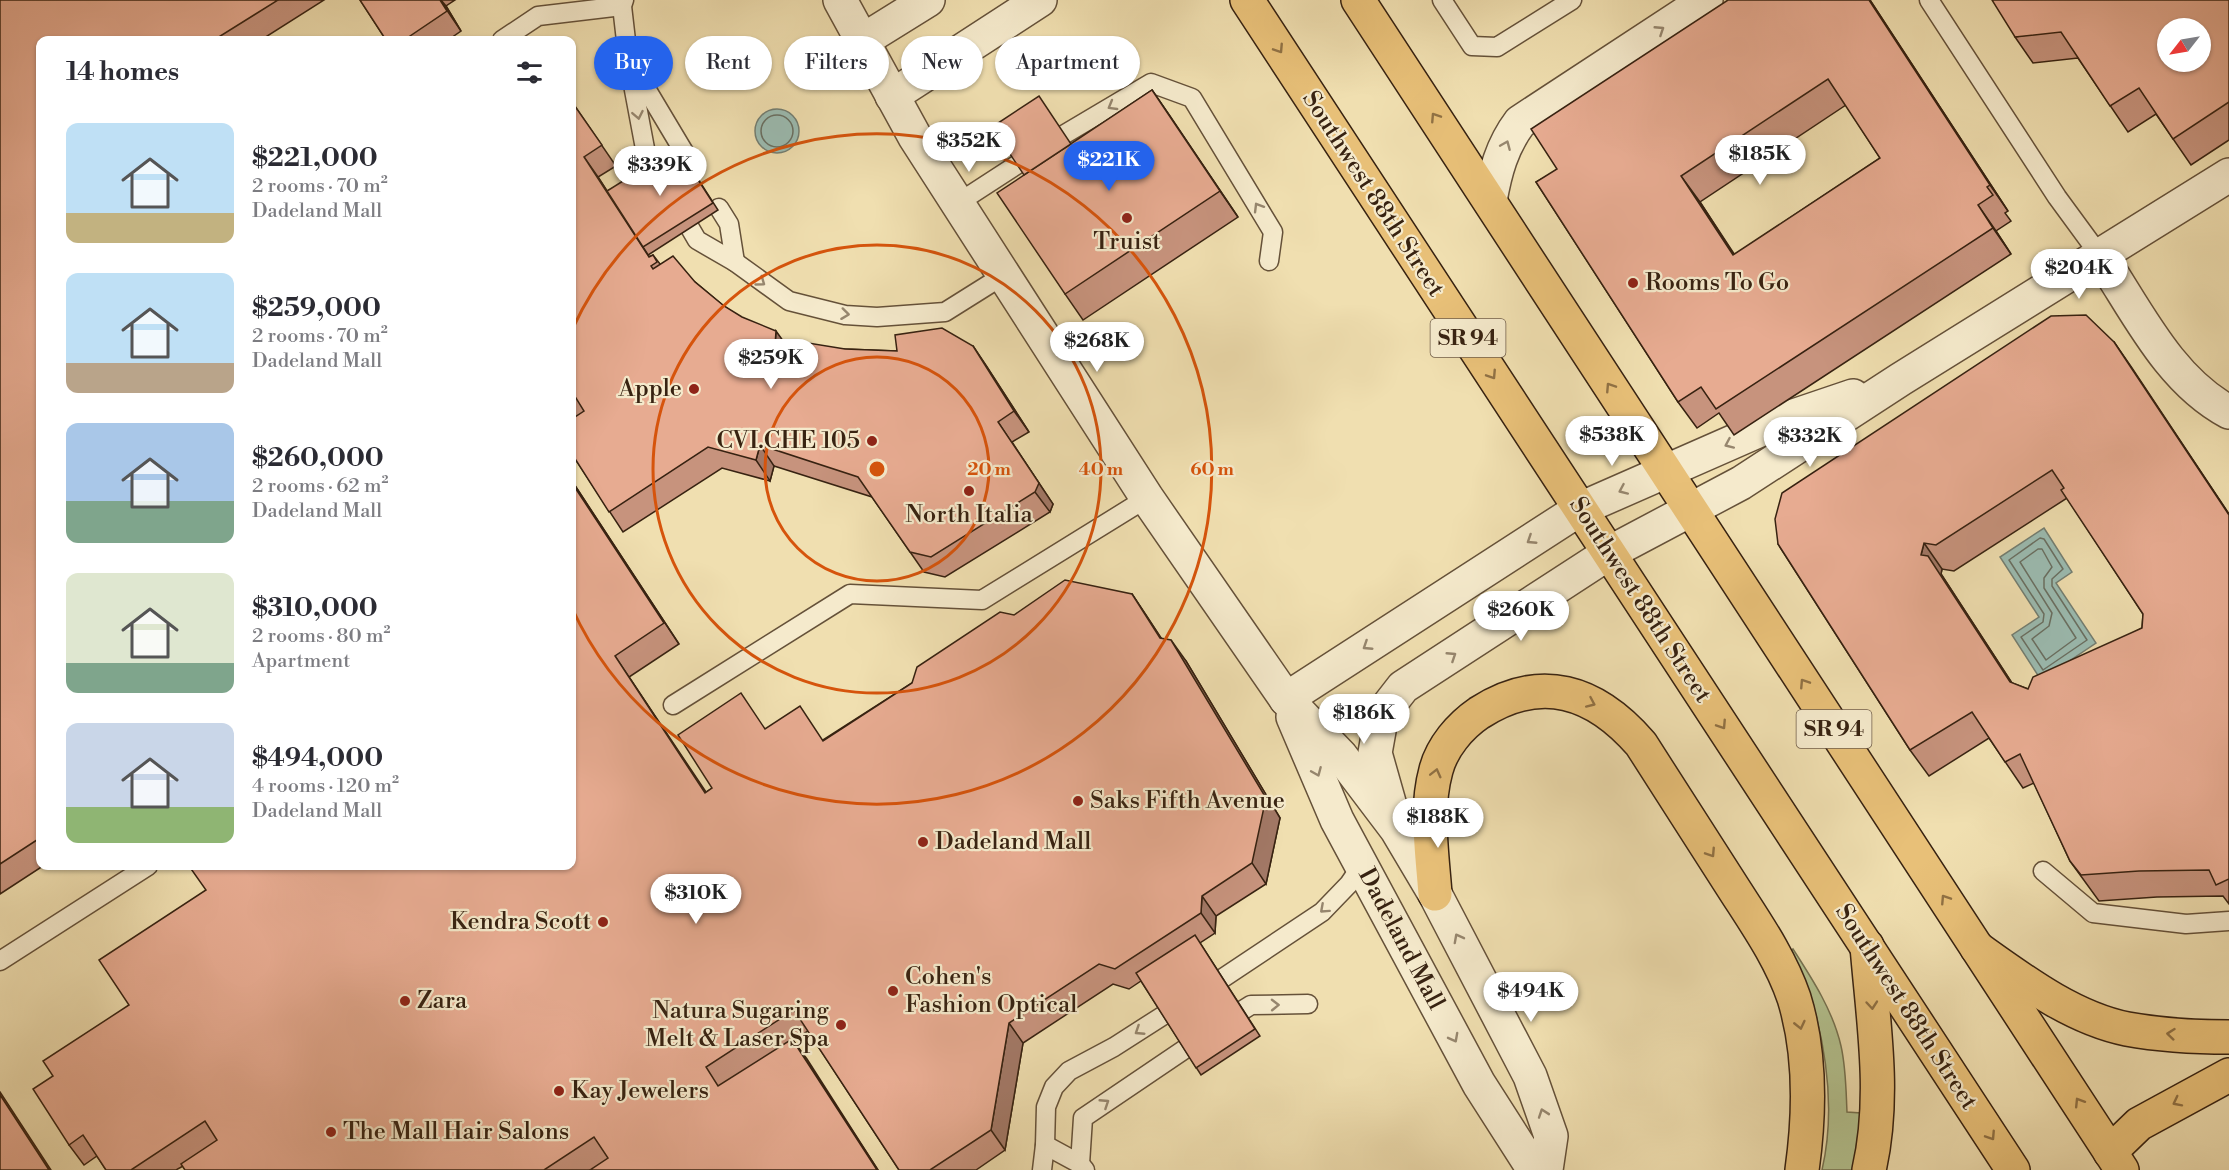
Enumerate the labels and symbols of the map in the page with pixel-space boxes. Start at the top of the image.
north arrow [2157,18,2211,72]
one-way arrow [1654,25,1664,37]
one-way arrow [1271,43,1283,53]
street label: Southwest 88th Street [1295,86,1451,303]
one-way arrow [1108,98,1118,110]
one-way arrow [631,110,644,120]
one-way arrow [1431,113,1442,124]
pin: $352K [927,122,1011,173]
pin: $185K [1718,135,1802,186]
one-way arrow [1499,140,1511,151]
pin: $221K [1067,141,1151,192]
pin: $339K [618,146,702,197]
one-way arrow [1254,203,1266,213]
marker: Truist [1120,211,1134,225]
place label: Truist [1093,227,1161,257]
pin: $204K [2037,249,2121,300]
place label: Rooms To Go [1645,268,1789,298]
one-way arrow [755,275,766,286]
marker: Rooms To Go [1626,276,1640,290]
one-way arrow [841,308,850,320]
road number: SR 94 [1430,319,1506,357]
pin: $268K [1055,322,1139,373]
pin: $259K [729,339,813,390]
one-way arrow [1485,368,1496,379]
place label: Apple [618,374,682,404]
marker: Apple [687,382,701,396]
one-way arrow [1606,383,1618,393]
pin: $538K [1570,416,1654,467]
pin: $332K [1768,417,1852,468]
place label: CVI.CHE 105 [716,426,860,456]
marker: CVI.CHE 105 [865,434,879,448]
one-way arrow [1724,436,1735,448]
text: 20 m [967,458,1011,481]
text: 40 m [1079,458,1124,481]
text: 60 m [1190,458,1234,481]
centre of rings [867,459,887,479]
one-way arrow [1618,483,1629,495]
marker: North Italia [962,484,976,498]
street label: Southwest 88th Street [1562,492,1718,709]
place label: North Italia [905,500,1034,530]
one-way arrow [1526,533,1537,544]
pin: $260K [1479,591,1563,642]
one-way arrow [1363,639,1374,650]
one-way arrow [1446,652,1457,663]
one-way arrow [1800,679,1811,690]
pin: $186K [1322,694,1406,745]
one-way arrow [1584,696,1595,708]
road number: SR 94 [1796,710,1872,748]
one-way arrow [1715,718,1726,729]
one-way arrow [1310,765,1322,776]
one-way arrow [1429,768,1442,778]
place label: Saks Fifth Avenue [1090,786,1285,816]
marker: Saks Fifth Avenue [1071,794,1085,808]
pin: $188K [1396,798,1480,849]
place label: Dadeland Mall [935,827,1091,857]
marker: Dadeland Mall [916,835,930,849]
one-way arrow [1703,847,1715,857]
street label: Dadeland Mall [1351,863,1451,1015]
pin: $310K [654,874,738,925]
one-way arrow [1941,895,1952,906]
street label: Southwest 88th Street [1828,899,1984,1116]
one-way arrow [1320,902,1331,913]
place label: Kendra Scott [450,907,592,937]
marker: Kendra Scott [596,915,610,929]
one-way arrow [1454,934,1465,944]
place label: Cohen's Fashion Optical [905,962,1077,1020]
pin: $494K [1489,972,1573,1023]
marker: Cohen's Fashion Optical [886,984,900,998]
place label: Zara [417,986,468,1016]
marker: Zara [398,994,412,1008]
place label: Natura Sugaring Melt & Laser Spa [645,996,830,1054]
one-way arrow [1271,999,1280,1011]
one-way arrow [1865,1000,1878,1009]
marker: Natura Sugaring Melt & Laser Spa [834,1018,848,1032]
one-way arrow [1792,1020,1805,1030]
one-way arrow [1134,1023,1145,1034]
one-way arrow [2166,1028,2175,1041]
one-way arrow [1447,1032,1458,1042]
place label: Kay Jewelers [571,1076,709,1106]
marker: Kay Jewelers [552,1084,566,1098]
one-way arrow [2173,1095,2184,1106]
one-way arrow [2075,1098,2086,1109]
one-way arrow [1099,1099,1109,1111]
one-way arrow [1537,1108,1550,1119]
place label: The Mall Hair Salons [343,1117,569,1147]
marker: The Mall Hair Salons [324,1125,338,1139]
one-way arrow [1983,1130,1995,1140]

